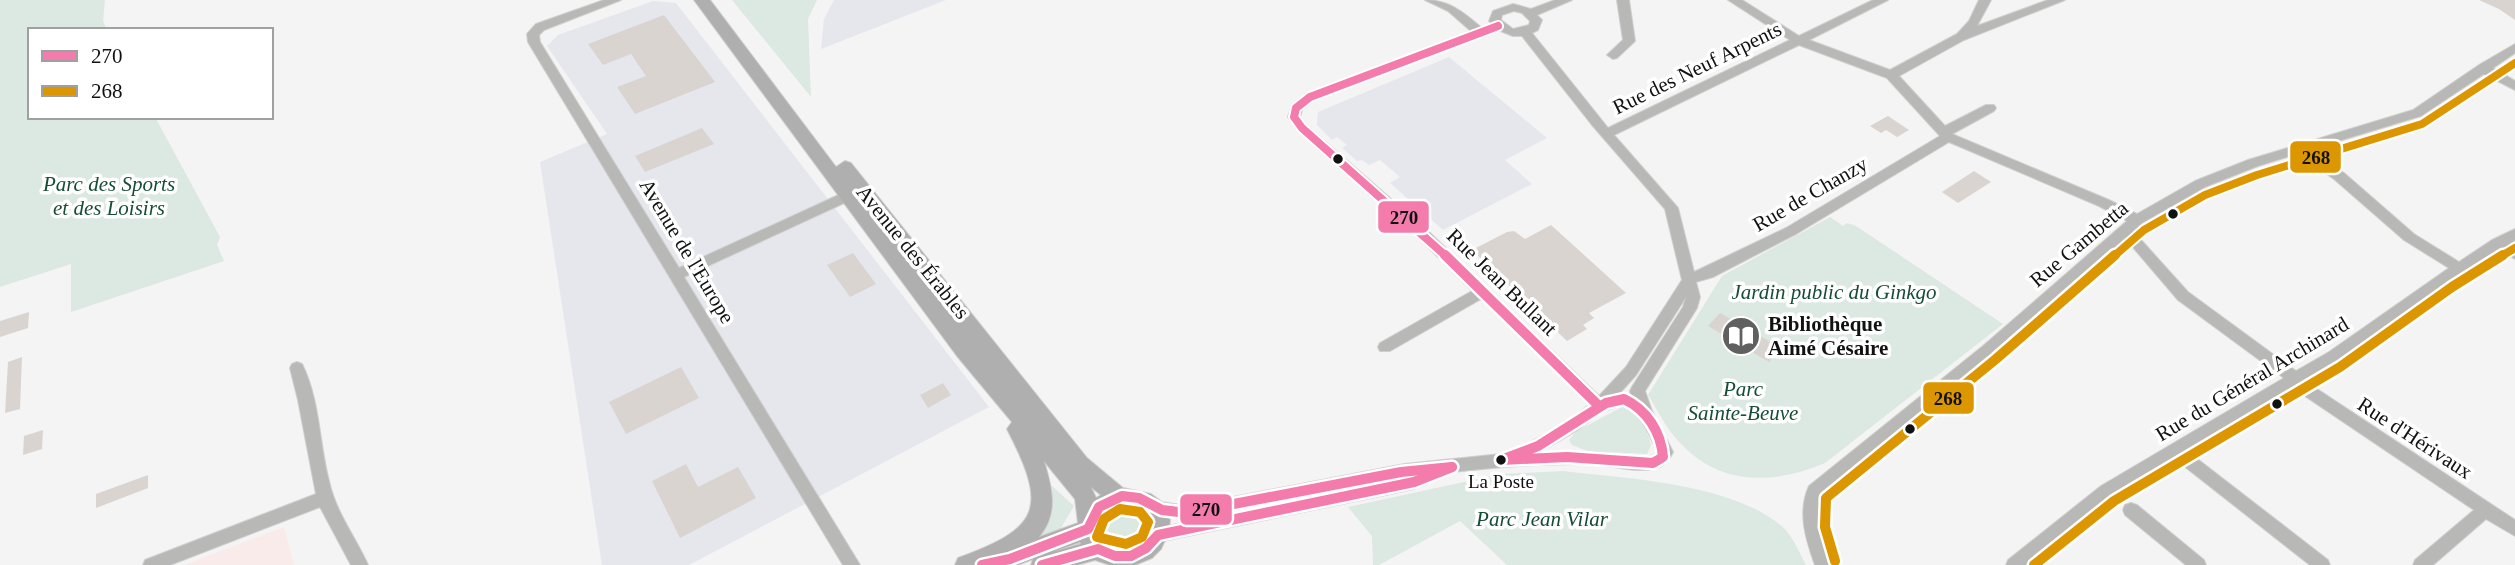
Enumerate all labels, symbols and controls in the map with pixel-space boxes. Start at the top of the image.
street label: Rue des Neuf Arpents [1609,17,1785,119]
legend [28,28,273,119]
text: 270 [91,44,123,68]
text: 268 [91,79,123,103]
line badge: 268 [2289,140,2342,174]
text: 268 [2302,147,2330,168]
street label: Rue de Chanzy [1748,151,1872,236]
unlabelled marker [1331,152,1345,166]
park label: Parc des Sports et des Loisirs [42,172,175,220]
street label: Avenue de l'Europe [634,174,740,328]
street label: Avenue des Érables [852,180,974,324]
street label: Rue Gambetta [2025,196,2133,292]
line badge: 270 [1377,200,1430,234]
text: 270 [1390,207,1418,228]
unlabelled marker [2166,207,2180,221]
street label: Rue Jean Bullant [1442,224,1562,341]
park label: Jardin public du Ginkgo [1731,280,1937,304]
place label: Bibliothèque Aimé Césaire [1768,312,1888,360]
street label: Rue du Général Archinard [2151,312,2353,446]
library icon: Bibliothèque Aimé Césaire [1720,315,1762,357]
park label: Parc Sainte-Beuve [1688,377,1798,425]
line badge: 268 [1922,381,1975,415]
text: 268 [1934,388,1962,409]
street label: Rue d'Hérivaux [2353,392,2477,484]
unlabelled marker [2270,397,2284,411]
unlabelled marker [1903,422,1917,436]
marker: La Poste [1494,453,1508,467]
place label: La Poste [1468,471,1534,492]
line badge: 270 [1179,493,1233,526]
text: 270 [1192,499,1220,520]
park label: Parc Jean Vilar [1475,507,1609,531]

